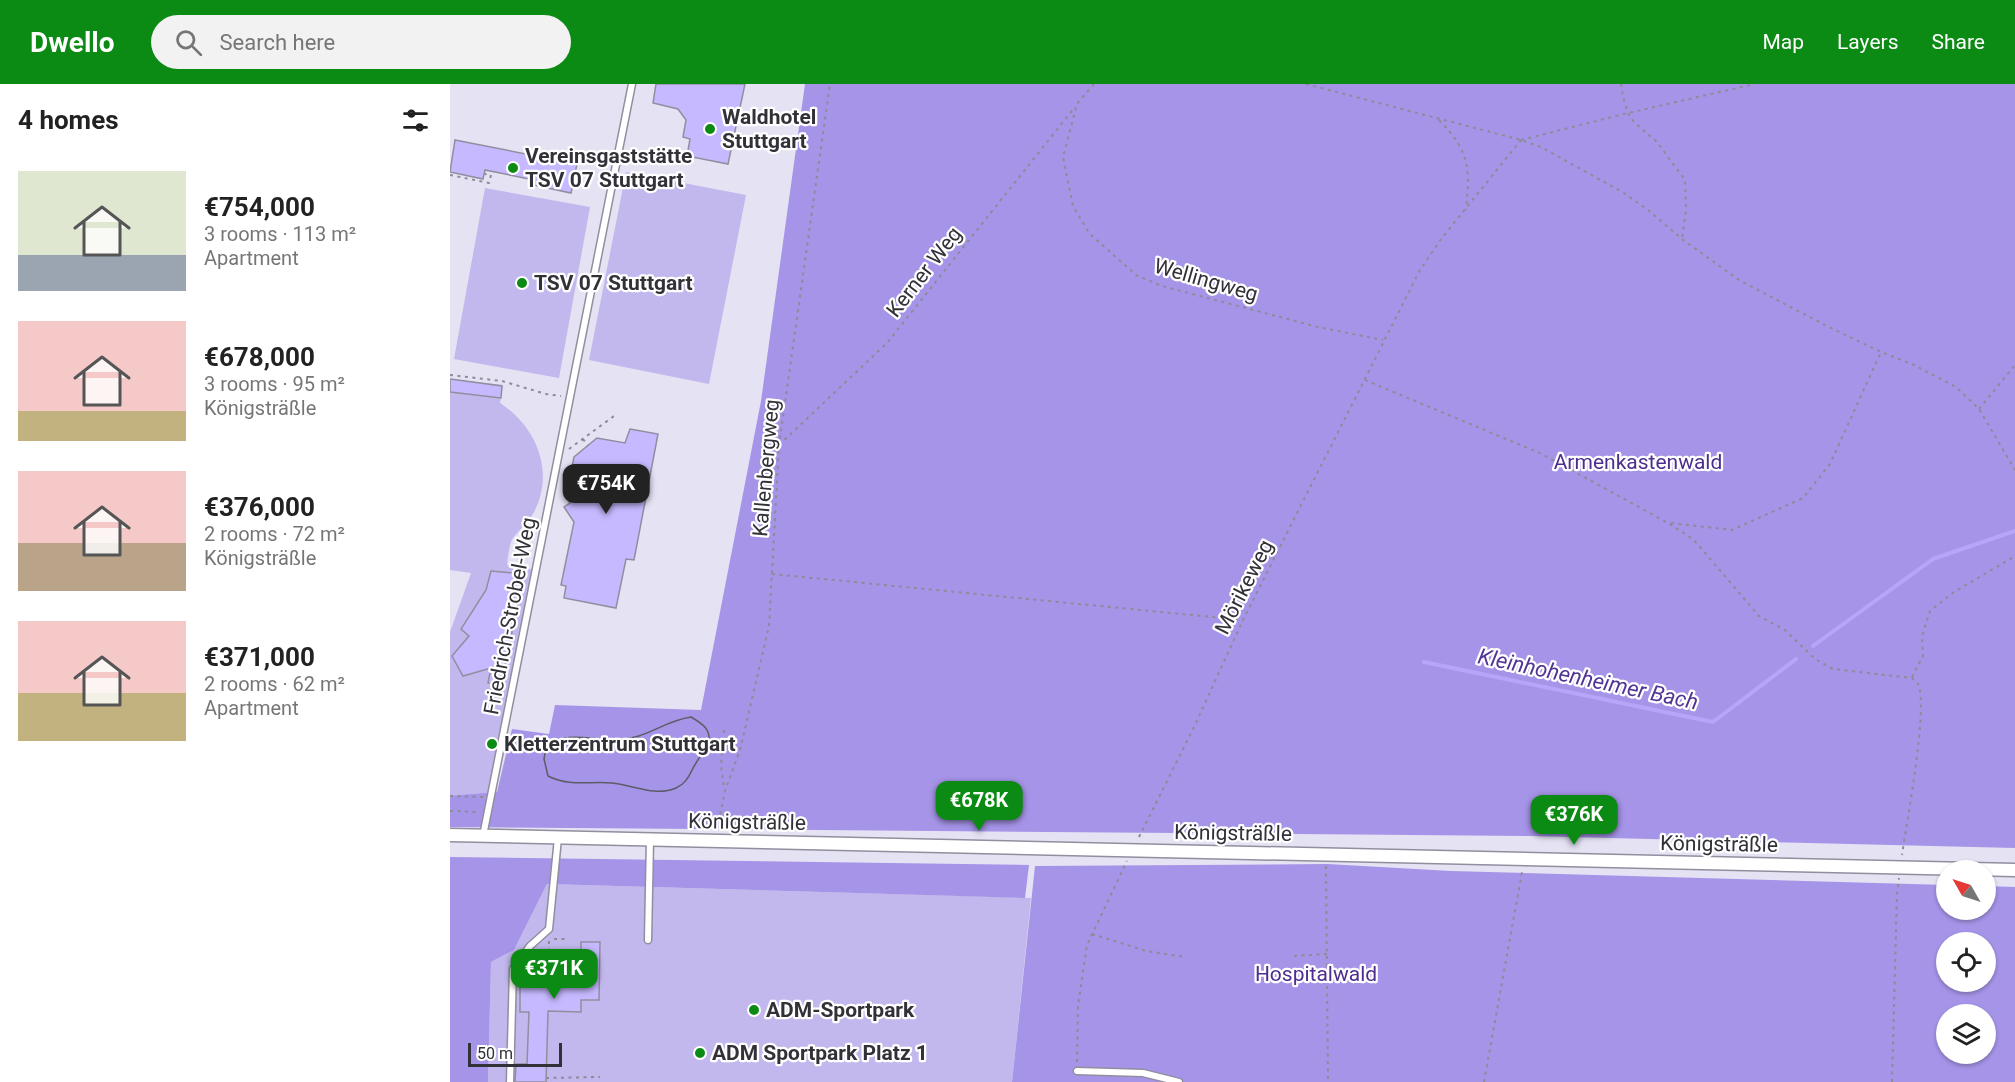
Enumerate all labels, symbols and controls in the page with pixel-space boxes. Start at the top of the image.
search box [151,15,571,69]
text: Dwello [30,26,115,59]
icon: search [172,26,205,59]
text: Search here [220,30,335,55]
text: Map [1762,30,1804,54]
text: Layers [1837,30,1898,54]
text: Share [1931,30,1985,54]
icon: filters [399,104,432,137]
text: 4 homes [18,105,119,135]
place label: Waldhotel Stuttgart [722,105,816,153]
marker: Waldhotel Stuttgart [703,122,717,136]
place label: Vereinsgaststätte TSV 07 Stuttgart [525,144,692,192]
marker: Vereinsgaststätte TSV 07 Stuttgart [506,161,520,175]
text: €754,000 [204,192,315,222]
icon: home [66,195,138,267]
text: 3 rooms · 113 m² [204,222,356,246]
street label: Kerner Weg [881,222,967,322]
text: Apartment [204,246,299,270]
street label: Wellingweg [1151,254,1261,306]
place label: TSV 07 Stuttgart [534,271,693,295]
marker: TSV 07 Stuttgart [515,276,529,290]
text: €678,000 [204,342,315,372]
icon: home [66,345,138,417]
text: 3 rooms · 95 m² [204,372,345,396]
text: Königsträßle [204,396,316,420]
street label: Kallenbergweg [748,398,784,538]
park label: Armenkastenwald [1554,450,1722,474]
pin: €754K [564,464,648,515]
text: €754K [577,471,635,495]
text: €376,000 [204,492,315,522]
icon: home [66,495,138,567]
street label: Friedrich-Strobel-Weg [479,515,541,717]
text: 2 rooms · 72 m² [204,522,345,546]
street label: Mörikeweg [1210,536,1278,638]
text: Königsträßle [204,546,316,570]
text: €371,000 [204,642,315,672]
water label: Kleinhohenheimer Bach [1476,643,1700,715]
icon: home [66,645,138,717]
text: 2 rooms · 62 m² [204,672,345,696]
text: Apartment [204,696,299,720]
place label: Kletterzentrum Stuttgart [504,732,736,756]
marker: Kletterzentrum Stuttgart [485,737,499,751]
pin: €678K [937,781,1021,832]
text: €678K [950,788,1008,812]
pin: €376K [1532,795,1616,846]
text: €376K [1545,802,1603,826]
street label: Königsträßle [688,809,806,835]
street label: Königsträßle [1174,820,1292,846]
street label: Königsträßle [1660,831,1778,857]
north arrow [1936,860,1996,920]
map controls [1936,860,1996,1064]
button: locate [1936,932,1996,992]
pin: €371K [512,949,596,1000]
text: €371K [525,956,583,980]
park label: Hospitalwald [1255,962,1377,986]
place label: ADM-Sportpark [766,998,915,1022]
marker: ADM-Sportpark [747,1003,761,1017]
button: layers [1936,1004,1996,1064]
scale bar [468,1040,562,1068]
place label: ADM Sportpark Platz 1 [712,1041,928,1065]
text: 50 m [477,1044,513,1063]
marker: ADM Sportpark Platz 1 [693,1046,707,1060]

